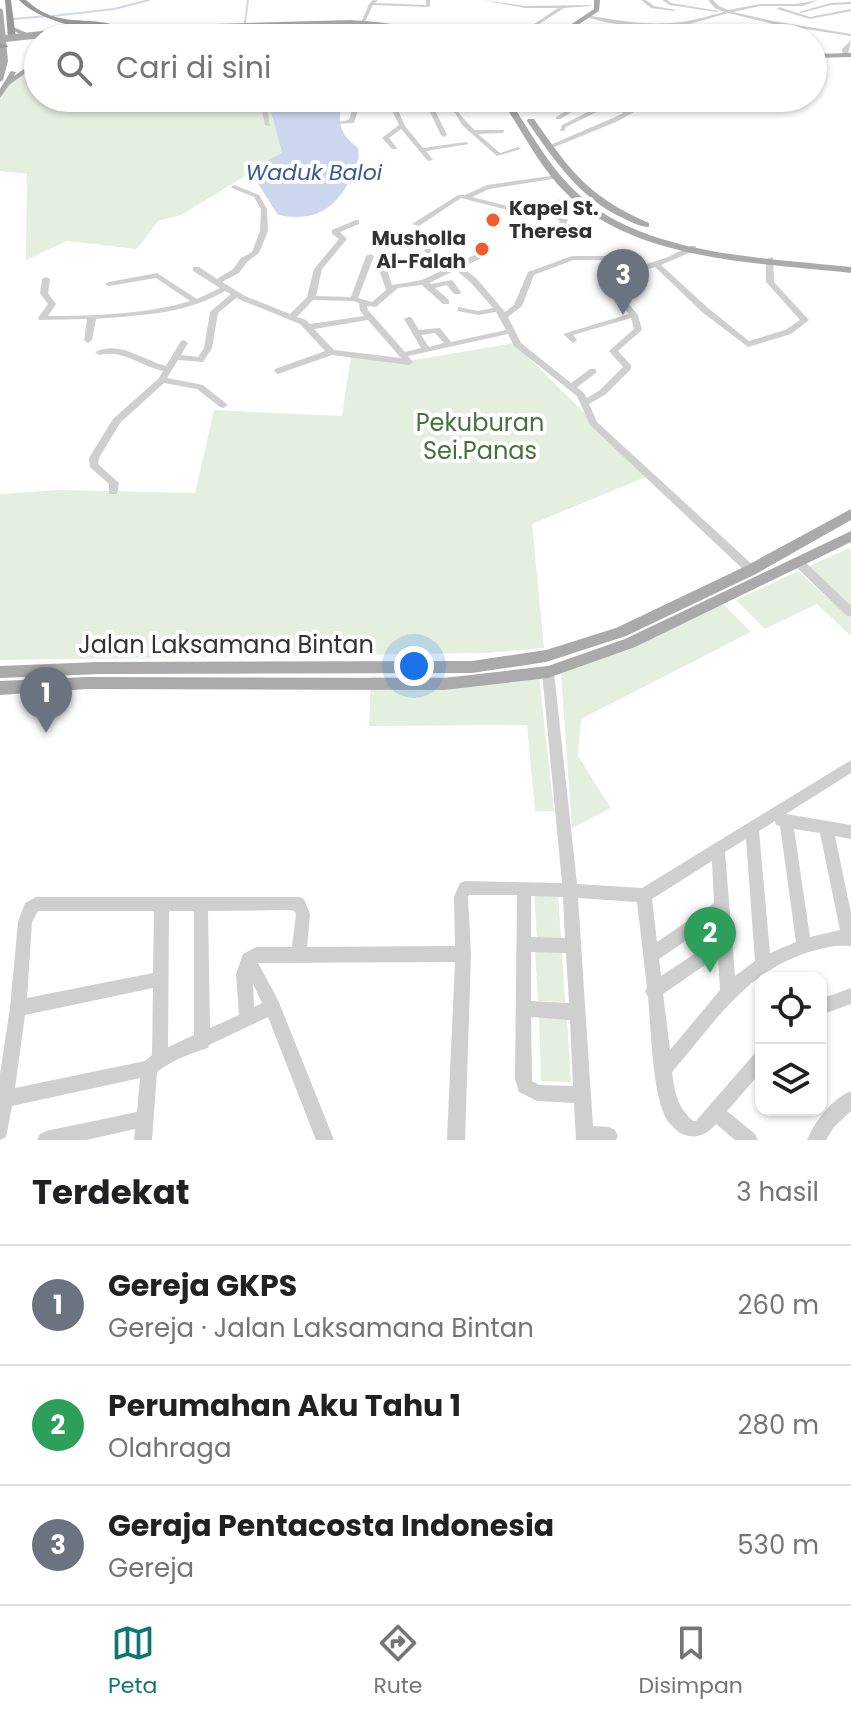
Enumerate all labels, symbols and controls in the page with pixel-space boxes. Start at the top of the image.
search box [24,24,827,112]
icon: search [52,46,96,90]
text: Cari di sini [116,46,271,89]
water label: Waduk Baloi [246,157,383,188]
place label: Kapel St. Theresa [509,194,599,245]
marker: Kapel St. Theresa [484,211,502,229]
place label: Musholla Al-Falah [371,224,466,275]
marker: Musholla Al-Falah [473,240,491,258]
pin: 3 [597,249,649,315]
park label: Pekuburan Sei.Panas [416,406,544,467]
street label: Jalan Laksamana Bintan [78,628,374,661]
your location [394,646,434,686]
pin: 1 [20,667,72,733]
pin: 2 [684,907,736,973]
map controls [755,972,827,1116]
button: locate [755,972,827,1044]
button: layers [755,1044,827,1116]
text: Terdekat [32,1168,190,1216]
text: 3 hasil [736,1174,819,1210]
text: Gereja GKPS [108,1264,297,1307]
text: 1 [53,1287,63,1323]
text: 260 m [737,1287,819,1323]
text: Gereja · Jalan Laksamana Bintan [108,1310,534,1346]
text: Perumahan Aku Tahu 1 [108,1384,461,1427]
text: 2 [51,1407,65,1443]
text: 280 m [738,1407,819,1443]
text: Olahraga [108,1430,231,1466]
text: Geraja Pentacosta Indonesia [108,1504,554,1547]
text: 3 [50,1527,66,1563]
text: 530 m [737,1527,819,1563]
text: Gereja [108,1550,194,1586]
tab: Peta [108,1621,157,1702]
tab: Rute [373,1621,422,1702]
tab: Disimpan [639,1621,743,1702]

